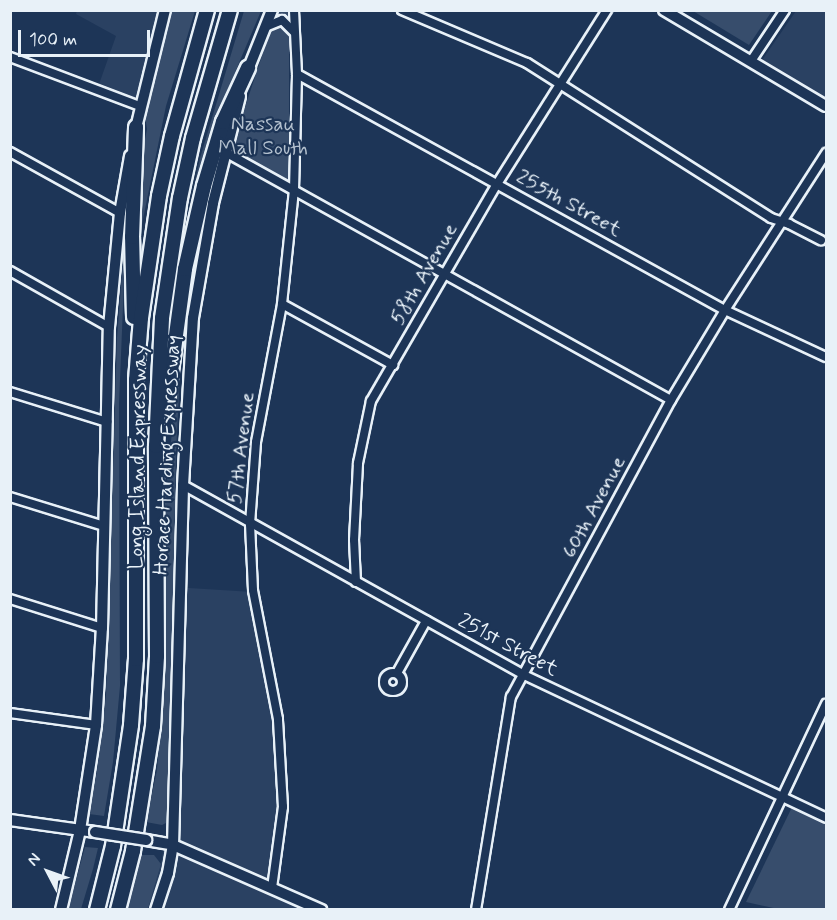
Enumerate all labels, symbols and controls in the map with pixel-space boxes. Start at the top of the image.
scale bar [21,18,153,56]
text: 100 m [29,28,77,52]
park label: Nassau Mall South [218,111,308,161]
street label: 255th Street [512,164,626,242]
street label: 58th Avenue [385,219,463,329]
street label: Horace Harding Expressway [148,329,186,581]
street label: Long Island Expressway [123,343,153,571]
street label: 57th Avenue [222,391,260,505]
street label: 60th Avenue [557,452,631,562]
street label: 251st Street [454,608,562,682]
north arrow [18,842,78,902]
text: N [23,849,45,871]

